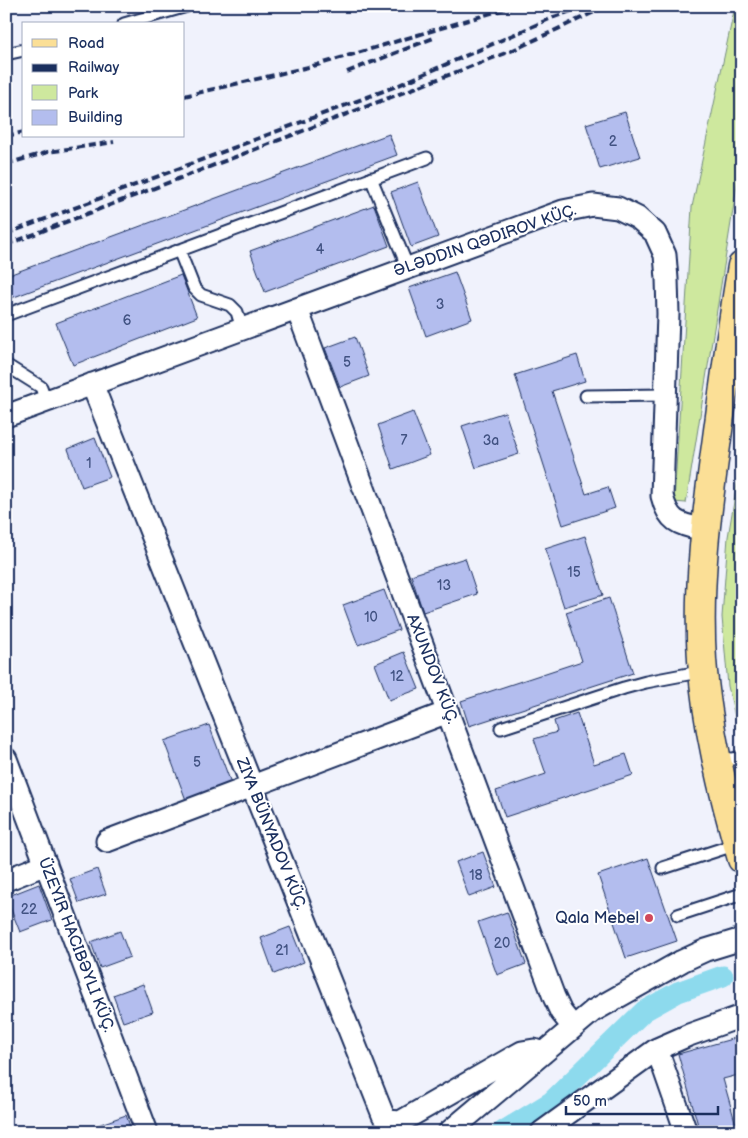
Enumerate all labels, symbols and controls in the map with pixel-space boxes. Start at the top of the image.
legend [22,22,185,138]
text: Road [68,34,104,53]
text: Railway [68,58,119,77]
text: Park [68,84,99,103]
text: Building [68,108,123,127]
house number: 2 [609,133,618,150]
street label: ƏLƏDDIN QƏDIROV KÜÇ. [391,199,579,281]
house number: 4 [316,241,325,258]
house number: 3 [436,296,444,313]
house number: 6 [123,312,132,329]
house number: 5 [343,354,351,371]
house number: 7 [401,432,408,449]
house number: 3a [483,432,499,449]
house number: 1 [86,455,92,472]
house number: 15 [567,564,581,581]
house number: 13 [437,577,451,594]
house number: 10 [364,609,378,626]
street label: AXUNDOV KÜÇ. [402,611,464,727]
house number: 12 [390,668,405,685]
street label: ZIYA BÜNYADOV KÜÇ. [231,753,312,913]
house number: 5 [193,754,201,771]
street label: ÜZEYIR HACIBƏYLI KÜÇ. [34,854,120,1035]
house number: 18 [469,867,483,884]
house number: 22 [21,901,38,918]
place label: Qala Mebel [555,909,639,928]
marker: Qala Mebel [643,912,655,924]
house number: 20 [494,935,510,952]
house number: 21 [275,942,289,959]
scale bar [566,1083,718,1115]
text: 50 m [573,1092,607,1111]

